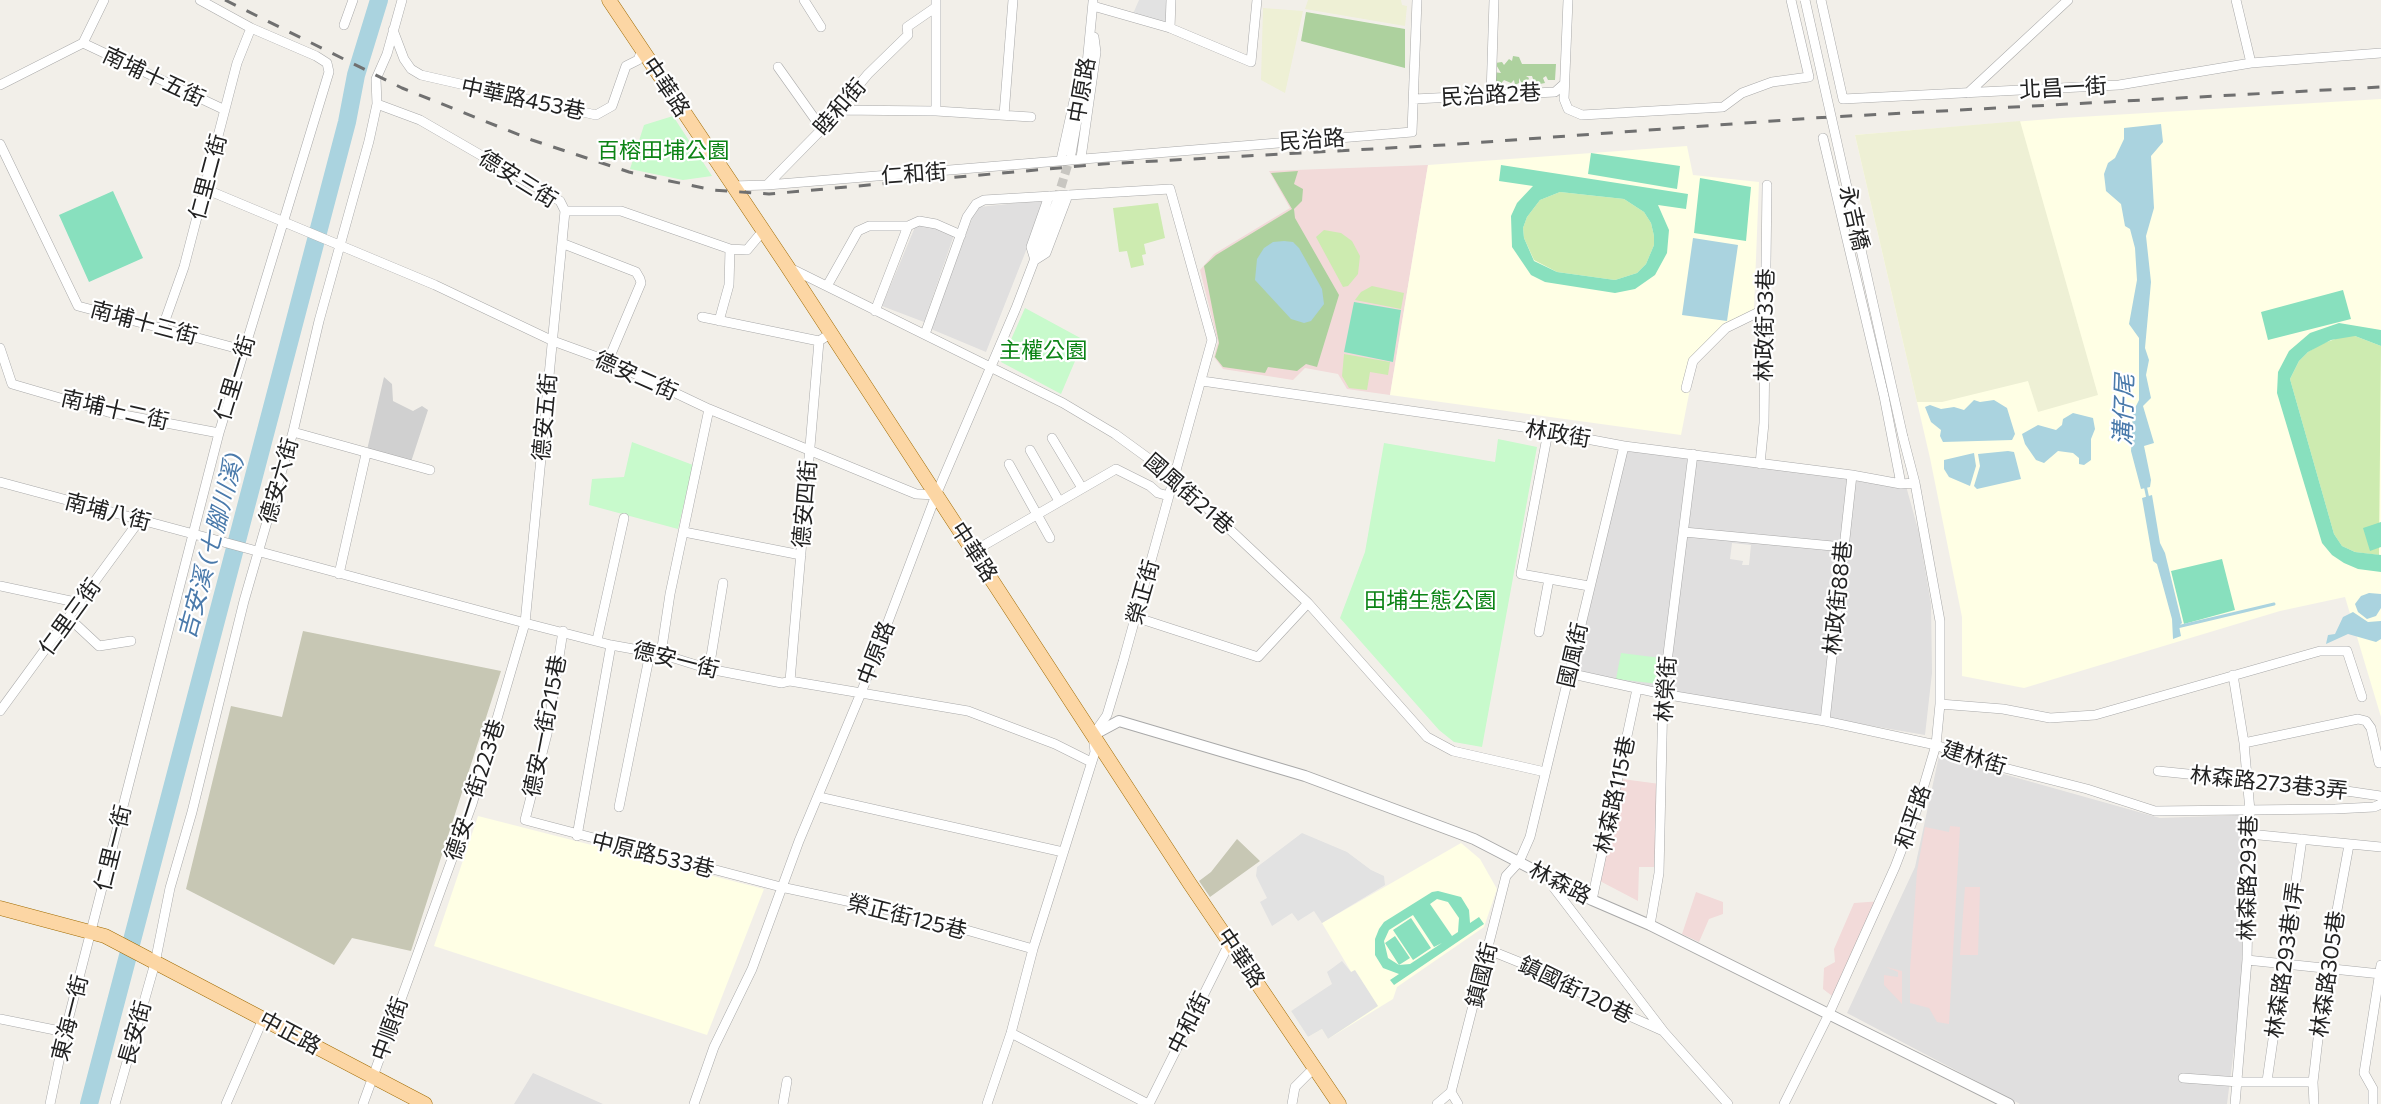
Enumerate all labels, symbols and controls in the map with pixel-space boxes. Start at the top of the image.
street label: 南埔十五街 [99,42,209,112]
street label: 中華路 [637,52,695,122]
street label: 中原路 [1063,55,1101,125]
street label: 中華路453巷 [458,73,588,125]
street label: 睦和街 [808,73,872,141]
street label: 北昌一街 [2018,73,2108,103]
street label: 民治路2巷 [1440,79,1542,111]
street label: 民治路 [1278,125,1346,155]
street label: 仁里二街 [184,131,232,223]
park label: 百榕田埔公園 [597,138,729,164]
street label: 德安三街 [474,144,562,214]
street label: 仁和街 [880,159,948,189]
street label: 永吉橋 [1834,183,1874,253]
street label: 林政街33巷 [1751,268,1779,382]
street label: 南埔十三街 [87,296,201,350]
street label: 仁里一街 [210,332,260,424]
park label: 主權公園 [999,338,1087,364]
street label: 德安二街 [590,346,682,406]
street label: 德安五街 [528,372,562,462]
water label: 溝仔尾 [2108,374,2140,446]
street label: 南埔十二街 [58,385,172,435]
street label: 林政街 [1523,415,1593,453]
street label: 德安六街 [254,435,304,527]
street label: 國風街21巷 [1139,448,1239,540]
water label: 吉安溪 (七腳川溪) [172,450,250,642]
street label: 德安四街 [788,459,822,549]
street label: 南埔八街 [62,488,154,536]
street label: 中華路 [945,517,1003,587]
street label: 林政街88巷 [1819,540,1857,656]
street label: 榮正街 [1121,557,1165,627]
street label: 仁里三街 [33,574,107,660]
park label: 田埔生態公園 [1364,588,1496,614]
street label: 中原路 [852,617,900,689]
street label: 國風街 [1553,620,1593,690]
street label: 德安一街 [630,637,722,683]
street label: 德安一街215巷 [518,653,572,799]
street label: 林榮街 [1651,655,1681,723]
street label: 德安一街223巷 [440,716,510,864]
street label: 林森路115巷 [1590,734,1640,856]
street label: 建林街 [1939,736,2009,780]
street label: 林森路273巷3弄 [2189,762,2349,804]
street label: 和平路 [1890,782,1936,852]
street label: 仁里一街 [90,802,136,894]
street label: 林森路293巷 [2234,815,2262,941]
street label: 中原路533巷 [589,827,717,883]
street label: 林森路 [1525,856,1595,910]
street label: 林森路293巷1弄 [2261,880,2309,1040]
street label: 榮正街125巷 [845,889,969,945]
street label: 林森路305巷 [2306,909,2350,1039]
street label: 中華路 [1212,923,1270,993]
street label: 鎮國街 [1461,940,1503,1010]
street label: 鎮國街120巷 [1515,951,1637,1029]
street label: 東海一街 [47,972,93,1064]
street label: 中和街 [1162,988,1216,1058]
street label: 中順街 [366,993,414,1065]
street label: 長安街 [113,998,157,1068]
street label: 中正路 [255,1006,325,1060]

